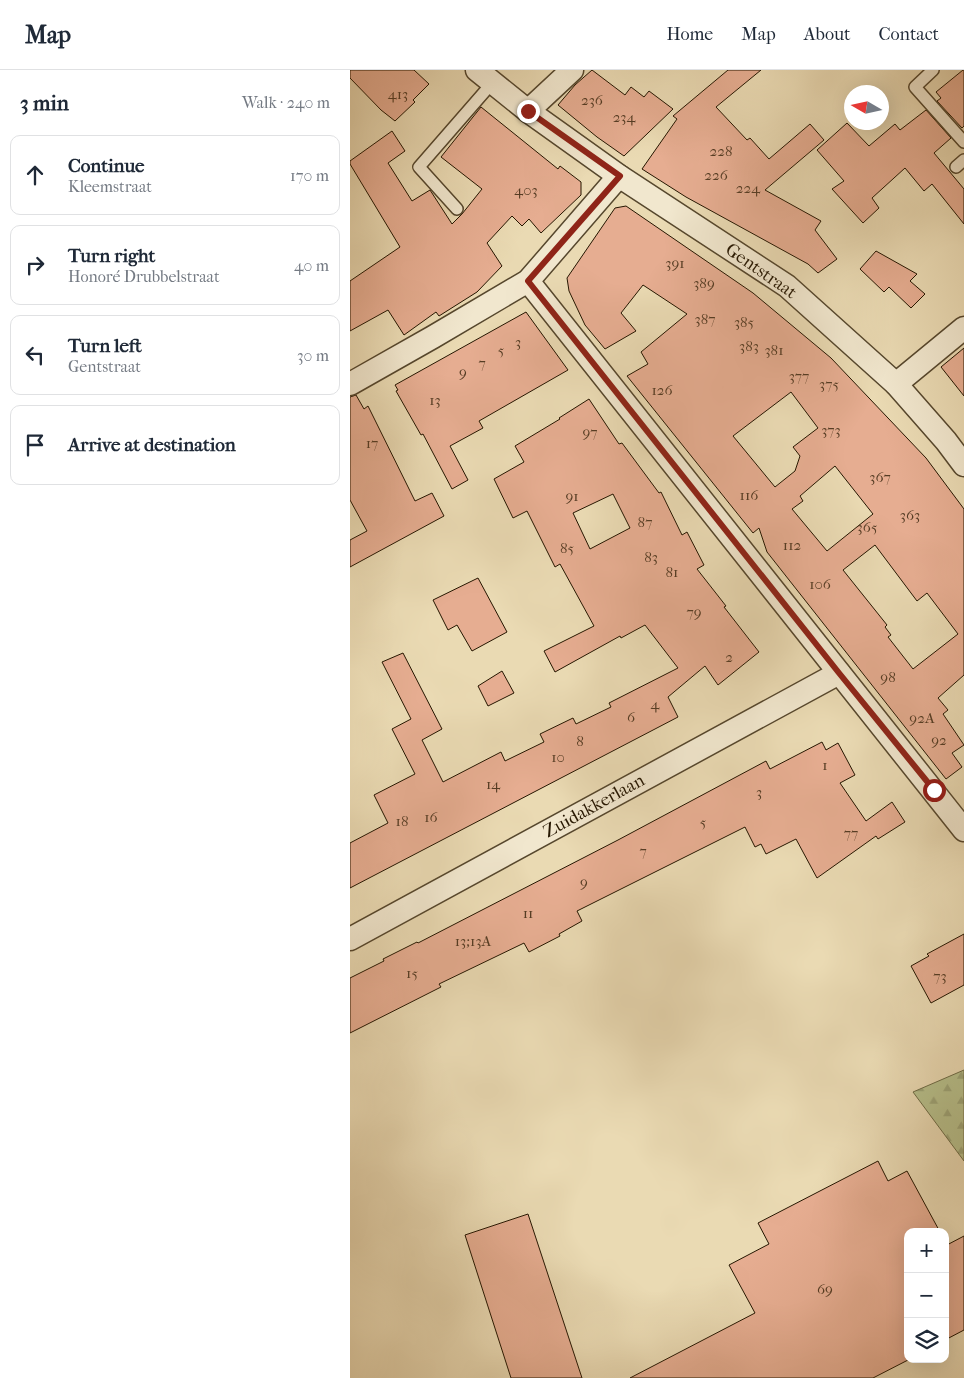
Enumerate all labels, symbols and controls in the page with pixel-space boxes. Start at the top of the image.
text: Map [25,21,71,49]
text: Home [666,24,713,45]
text: Map [741,24,776,45]
text: About [804,24,850,45]
text: Contact [878,24,939,45]
house number: 413 [388,85,408,103]
north arrow [844,85,889,130]
text: 3 min [20,91,69,115]
house number: 236 [581,91,604,109]
text: Walk · 240 m [242,93,330,112]
route end [517,100,540,123]
house number: 234 [613,108,636,126]
house number: 228 [710,142,732,160]
text: Continue [68,155,144,177]
icon: ahead [21,161,49,189]
text: 170 m [290,166,329,185]
house number: 226 [704,166,729,184]
text: Kleemstraat [68,177,152,196]
house number: 224 [736,179,761,197]
house number: 403 [514,181,538,199]
street label: Gentstraat [721,239,801,304]
text: Turn right [68,245,155,267]
icon: right [21,251,49,279]
house number: 391 [665,254,685,272]
text: 40 m [294,256,329,275]
text: Honoré Drubbelstraat [68,267,220,286]
house number: 389 [693,274,715,292]
house number: 387 [695,310,715,328]
house number: 385 [734,313,754,331]
house number: 3 [515,333,521,351]
text: Turn left [68,335,142,357]
house number: 383 [739,337,759,355]
icon: left [21,341,49,369]
house number: 5 [498,341,504,359]
house number: 381 [764,341,784,359]
text: 30 m [297,346,329,365]
house number: 7 [478,354,486,372]
text: Gentstraat [68,357,141,376]
house number: 9 [459,363,467,381]
house number: 377 [789,367,809,385]
house number: 375 [819,375,839,393]
house number: 126 [651,381,673,399]
house number: 13 [429,391,441,409]
house number: 373 [821,421,841,439]
house number: 97 [582,423,598,441]
icon: arrive [21,431,49,459]
text: Arrive at destination [68,434,236,456]
house number: 17 [366,434,378,452]
house number: 367 [869,468,891,486]
house number: 116 [740,486,759,504]
house number: 91 [565,487,579,505]
house number: 363 [900,506,920,524]
house number: 87 [638,513,652,531]
house number: 365 [857,518,877,536]
house number: 112 [783,536,801,554]
house number: 85 [560,539,574,557]
house number: 83 [644,548,658,566]
house number: 81 [666,563,678,581]
house number: 106 [809,575,832,593]
house number: 79 [686,603,702,621]
house number: 2 [725,648,733,666]
house number: 98 [880,668,896,686]
house number: 4 [651,695,661,713]
house number: 6 [627,708,636,726]
house number: 92A [909,709,935,727]
house number: 92 [931,731,947,749]
house number: 8 [576,732,584,750]
house number: 10 [551,748,565,766]
house number: 1 [822,756,828,774]
street label: Zuidakkerlaan [540,769,649,842]
house number: 14 [486,775,501,793]
route start [923,779,946,802]
house number: 3 [756,783,762,801]
house number: 16 [424,808,439,826]
house number: 18 [396,812,408,830]
house number: 5 [700,813,706,831]
house number: 77 [844,824,858,842]
house number: 7 [639,842,647,860]
house number: 9 [580,873,588,891]
house number: 11 [523,904,533,922]
house number: 13;13A [455,932,492,950]
house number: 15 [406,964,418,982]
house number: 73 [933,967,947,985]
map controls [904,1228,949,1363]
button: + [904,1228,949,1273]
button: − [904,1273,949,1318]
house number: 69 [817,1280,833,1298]
button: layers [904,1318,949,1363]

